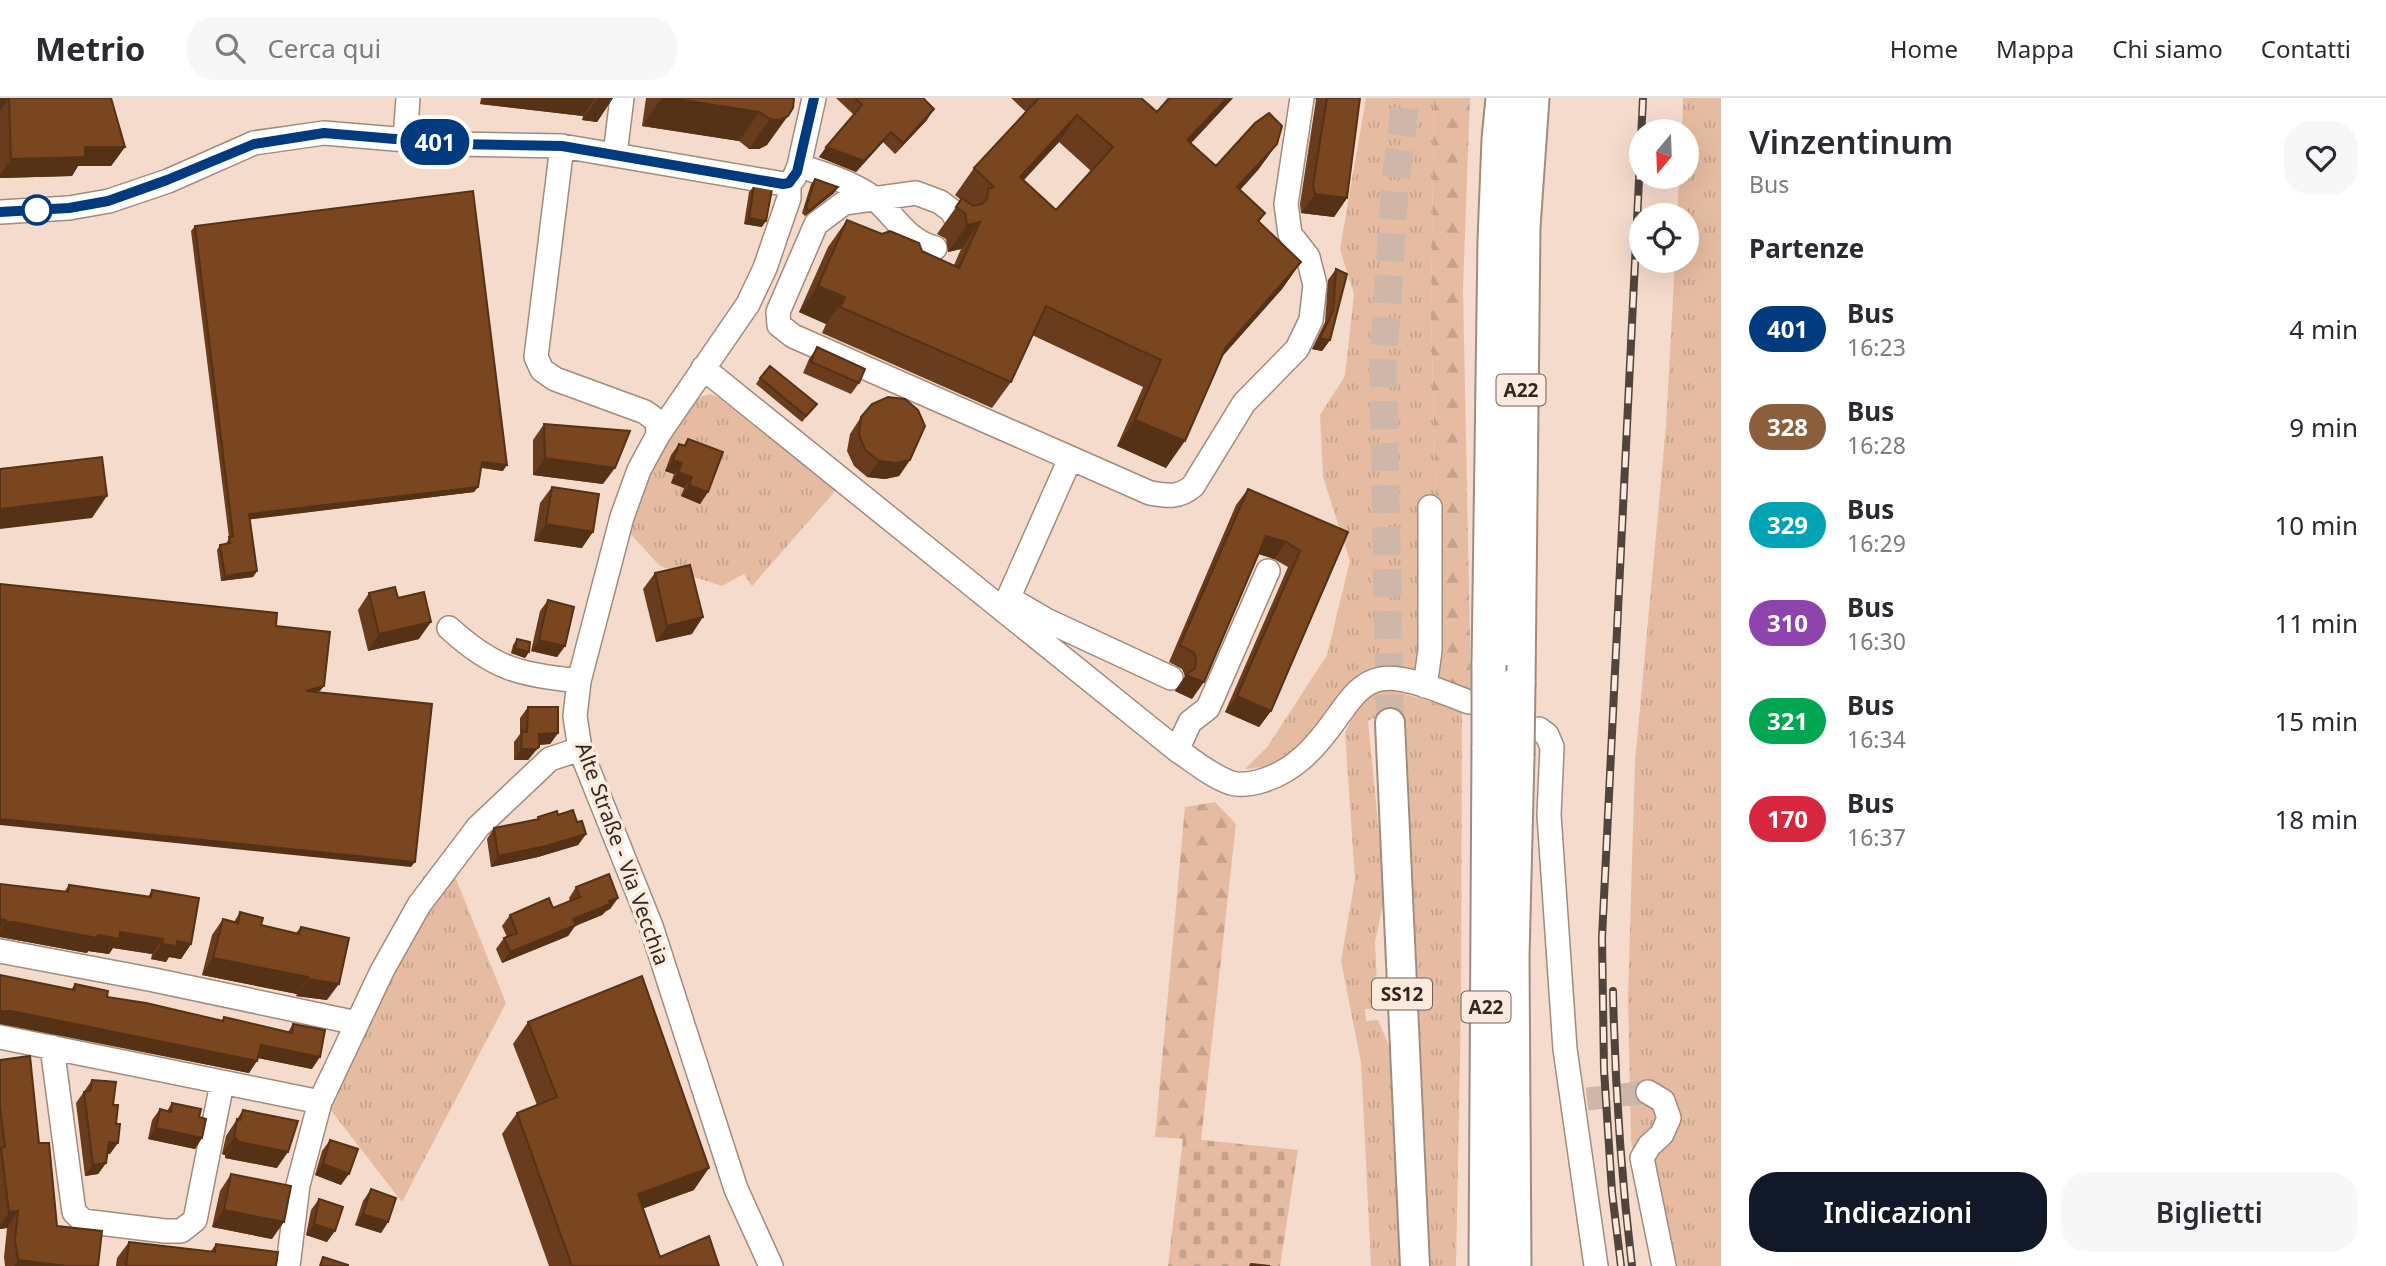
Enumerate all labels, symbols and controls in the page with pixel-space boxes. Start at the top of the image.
search box [187,17,677,80]
text: Metrio [35,26,145,71]
icon: search [211,29,249,67]
text: Cerca qui [267,30,381,66]
text: Home [1890,32,1958,65]
text: Mappa [1996,32,2074,65]
text: Chi siamo [2112,32,2223,65]
text: Contatti [2261,32,2351,65]
line badge: 401 [395,119,475,165]
north arrow [1629,119,1699,189]
map controls [1629,119,1699,273]
text: Vinzentinum [1749,119,1953,164]
button: heart [2284,121,2358,195]
text: 401 [414,125,456,158]
text: Bus [1749,168,1789,200]
unlabelled marker [22,195,52,225]
button: locate [1629,203,1699,273]
text: Partenze [1749,230,1864,266]
text: Bus [1847,295,1894,331]
text: 4 min [2289,311,2358,347]
text: 401 [1767,312,1808,345]
text: 16:23 [1847,331,1906,363]
road number: A22 [1496,374,1546,406]
text: Bus [1847,393,1894,429]
text: 9 min [2289,409,2358,445]
text: 328 [1767,410,1808,443]
text: 16:28 [1847,429,1906,461]
text: Bus [1847,491,1894,527]
text: 10 min [2274,507,2358,543]
text: 329 [1767,508,1808,541]
text: 16:29 [1847,527,1906,559]
text: Bus [1847,589,1894,625]
text: 11 min [2274,605,2358,641]
text: 310 [1767,606,1808,639]
text: 16:30 [1847,625,1906,657]
text: Bus [1847,687,1894,723]
text: 15 min [2274,703,2358,739]
text: 321 [1767,704,1808,737]
text: 16:34 [1847,723,1906,755]
street label: Alte Straße - Via Vecchia [570,738,676,969]
text: Bus [1847,785,1894,821]
text: 18 min [2274,801,2358,837]
text: 170 [1767,802,1808,835]
text: 16:37 [1847,821,1906,853]
road number: SS12 [1372,978,1432,1010]
road number: A22 [1462,992,1510,1023]
button: Indicazioni [1749,1172,2047,1252]
button: Biglietti [2061,1172,2358,1252]

